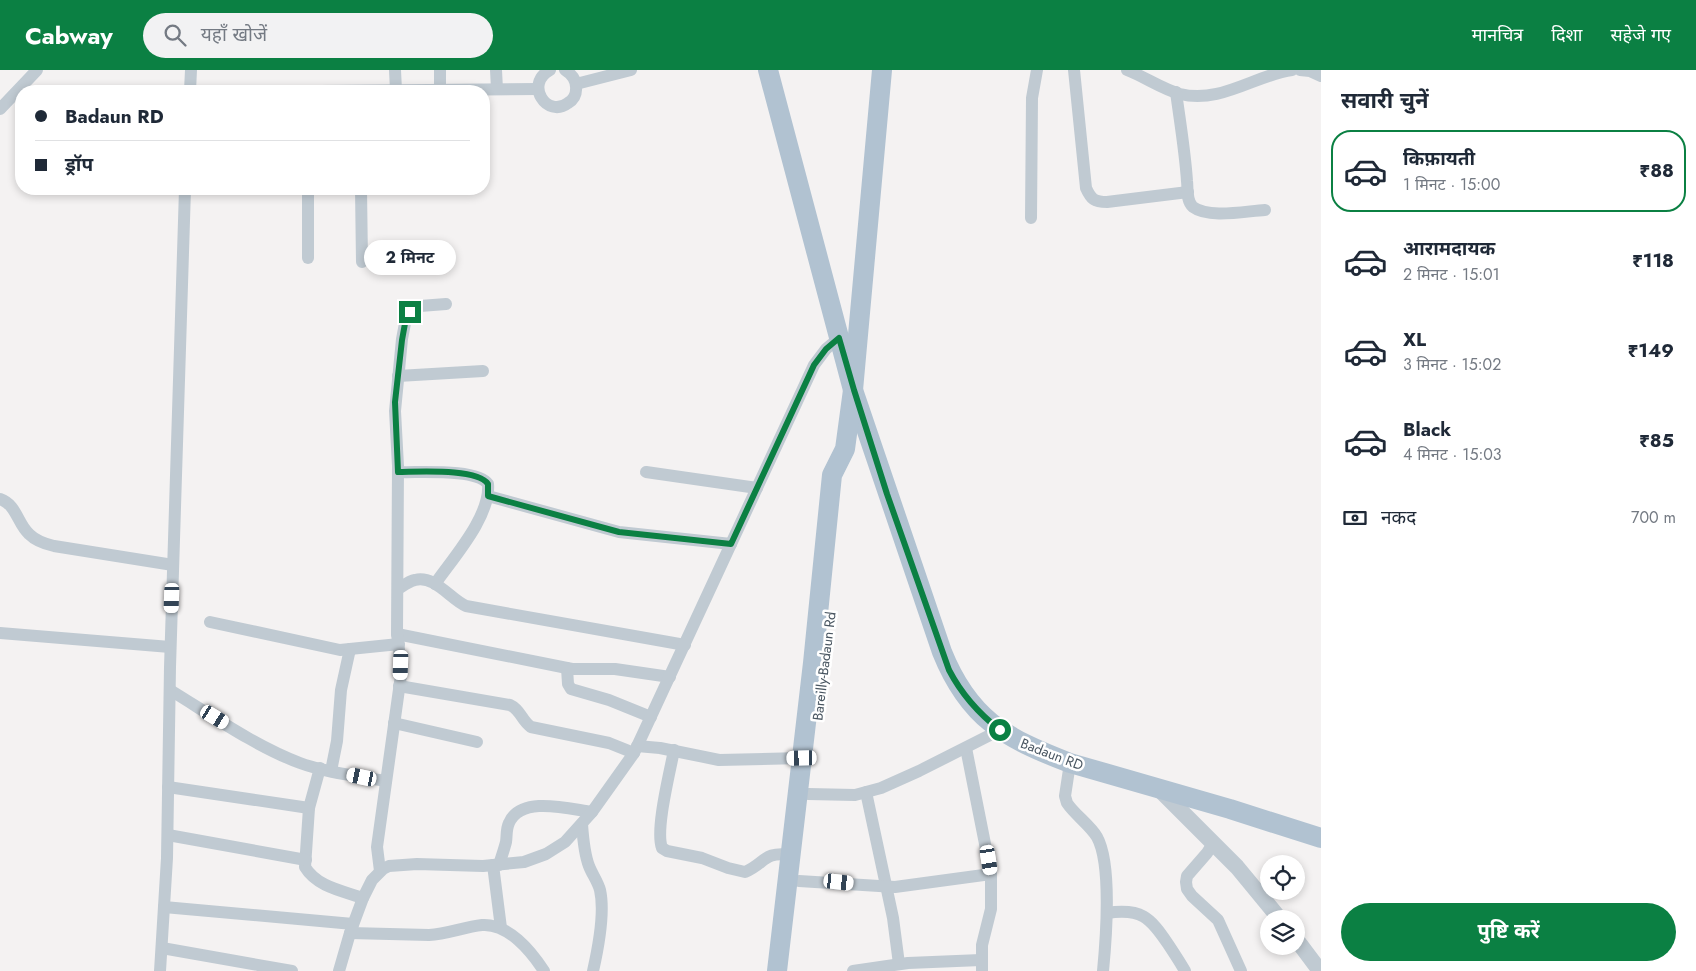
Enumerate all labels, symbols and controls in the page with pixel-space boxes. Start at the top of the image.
search box [143,13,493,58]
text: Cabway [25,18,113,53]
icon: search [161,21,189,49]
text: यहाँ खोजें [201,21,267,48]
text: मानचित्र [1472,22,1523,48]
text: दिशा [1551,22,1582,48]
text: सहेजे गए [1610,22,1671,48]
text: सवारी चुनें [1341,84,1429,116]
text: Badaun RD [65,103,164,130]
text: किफ़ायती [1403,145,1475,172]
icon: car [1343,149,1388,194]
text: ड्रॉप [65,151,93,178]
text: ₹88 [1639,157,1674,184]
text: 1 मिनट · 15:00 [1403,173,1500,196]
text: आरामदायक [1403,235,1495,262]
icon: car [1343,239,1388,284]
callout: 2 मिनट [364,240,456,274]
text: 2 मिनट [386,246,434,269]
text: ₹118 [1632,247,1674,274]
text: 2 मिनट · 15:01 [1403,263,1500,286]
route end [399,301,421,323]
text: XL [1403,326,1426,353]
icon: car [1343,329,1388,374]
text: ₹149 [1627,337,1674,364]
text: 3 मिनट · 15:02 [1403,353,1501,376]
text: Black [1403,416,1451,443]
icon: car [1343,419,1388,464]
text: ₹85 [1639,427,1674,454]
text: 4 मिनट · 15:03 [1403,443,1502,466]
icon: cash [1341,504,1369,532]
text: नकद [1381,504,1416,531]
text: 700 m [1631,506,1676,529]
car [163,583,180,613]
street label: Bareilly-Badaun Rd [807,610,841,722]
car [392,650,409,680]
car [198,703,231,731]
route start [989,719,1011,741]
street label: Badaun RD [1018,733,1086,775]
car [786,750,817,766]
car [345,767,378,787]
car [979,844,998,876]
map controls [1260,855,1305,955]
button: locate [1260,855,1305,900]
car [823,873,854,891]
button: पुष्टि करें [1341,903,1676,961]
button: layers [1260,910,1305,955]

